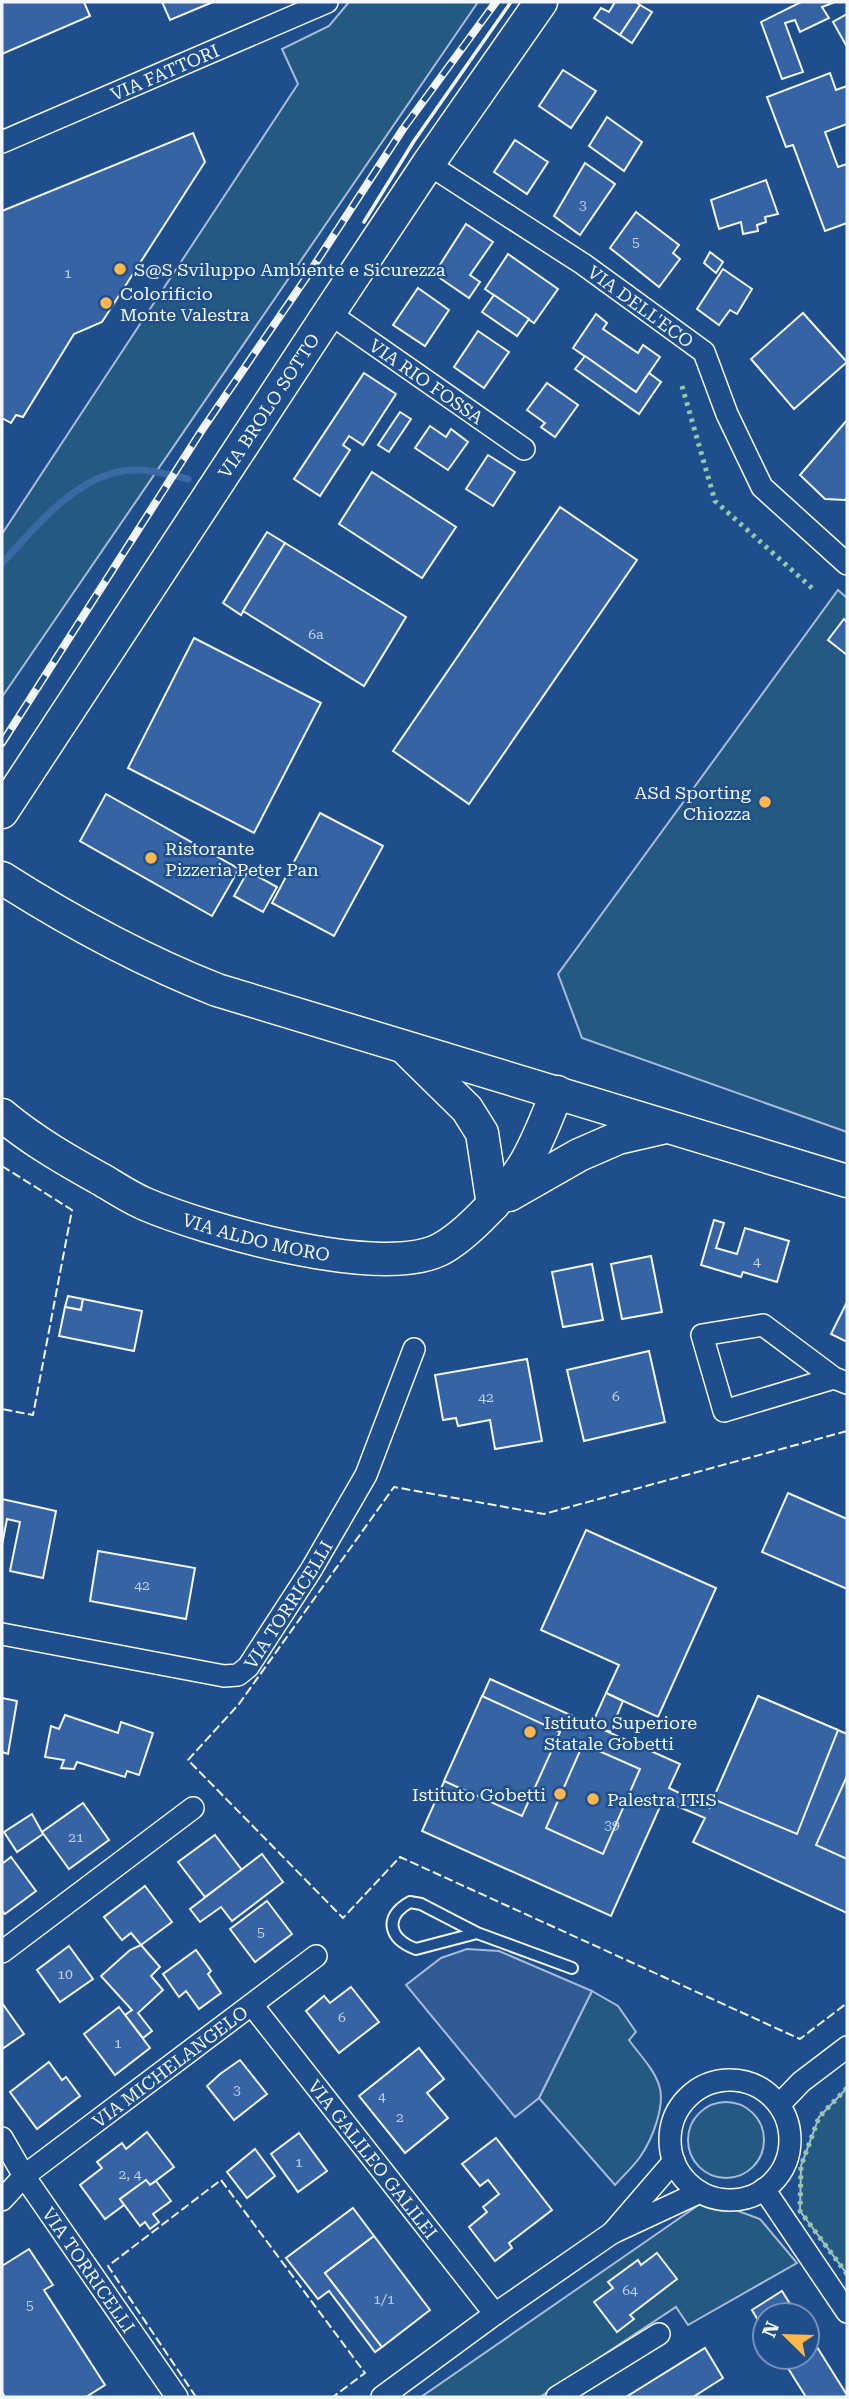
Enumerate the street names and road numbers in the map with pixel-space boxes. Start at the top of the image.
street label: VIA FATTORI [107,39,222,105]
street label: VIA DELL'ECO [584,261,698,352]
street label: VIA BROLO SOTTO [213,329,323,482]
street label: VIA RIO FOSSA [366,334,488,428]
street label: VIA ALDO MORO [180,1208,331,1265]
street label: VIA TORRICELLI [239,1537,336,1672]
street label: VIA MICHELANGELO [88,2001,252,2131]
street label: VIA GALILEO GALILEI [304,2075,442,2243]
street label: VIA TORRICELLI [38,2203,140,2337]

